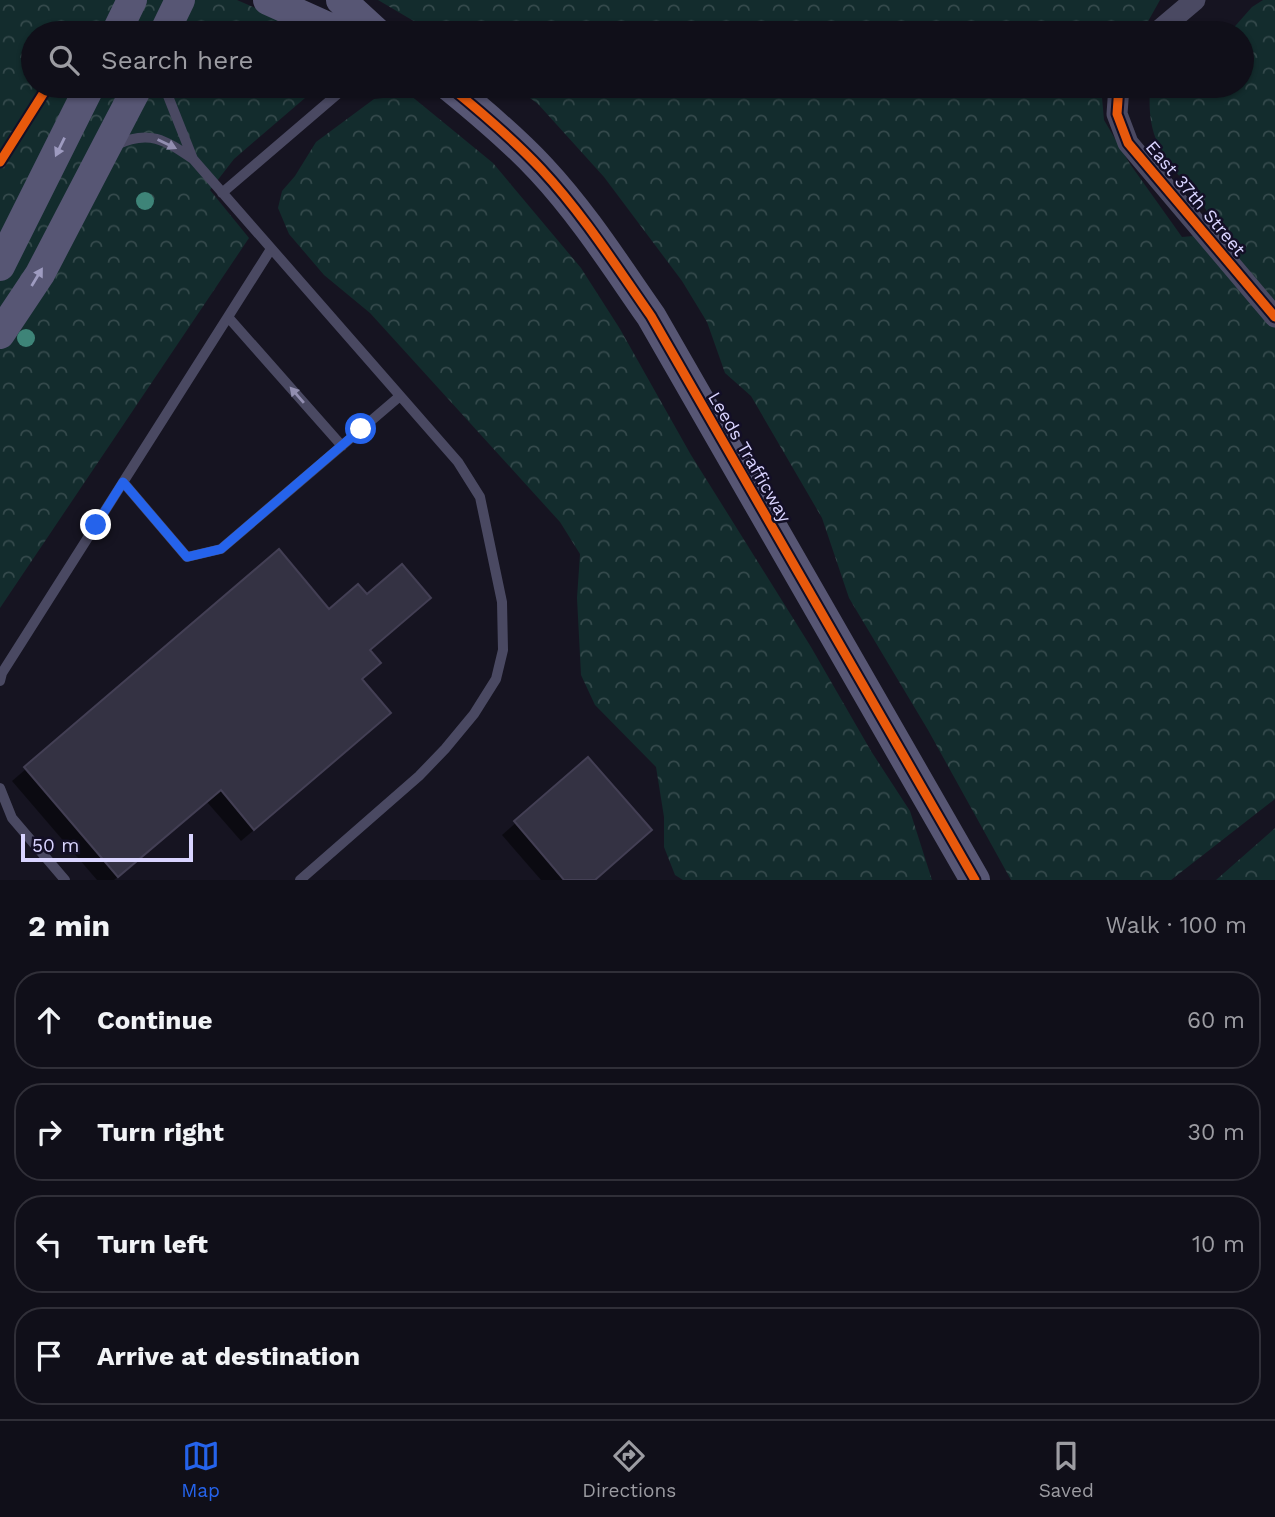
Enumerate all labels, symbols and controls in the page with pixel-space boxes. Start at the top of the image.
search box [21,21,1254,98]
icon: search [45,41,83,79]
text: Search here [101,45,253,75]
street label: East 37th Street [1142,136,1251,260]
one-way arrow [55,137,66,157]
one-way arrow [157,138,177,149]
one-way arrow [31,267,44,287]
one-way arrow [289,386,305,404]
street label: Leeds Trafficway [704,388,796,527]
route start [345,413,376,444]
route end [80,509,111,540]
scale bar [21,831,192,863]
text: 50 m [32,834,79,857]
text: 2 min [28,908,110,943]
text: Walk · 100 m [1105,912,1247,939]
icon: ahead [30,1001,68,1039]
text: Continue [97,1005,213,1035]
text: 60 m [1187,1007,1245,1034]
icon: right [30,1113,68,1151]
text: Turn right [97,1117,224,1147]
text: 30 m [1188,1119,1245,1146]
icon: left [30,1225,68,1263]
text: Turn left [97,1229,208,1259]
text: 10 m [1192,1231,1245,1258]
icon: arrive [30,1337,68,1375]
text: Arrive at destination [97,1341,360,1371]
tab: Map [181,1437,220,1502]
tab: Directions [582,1437,676,1502]
tab: Saved [1039,1437,1094,1502]

